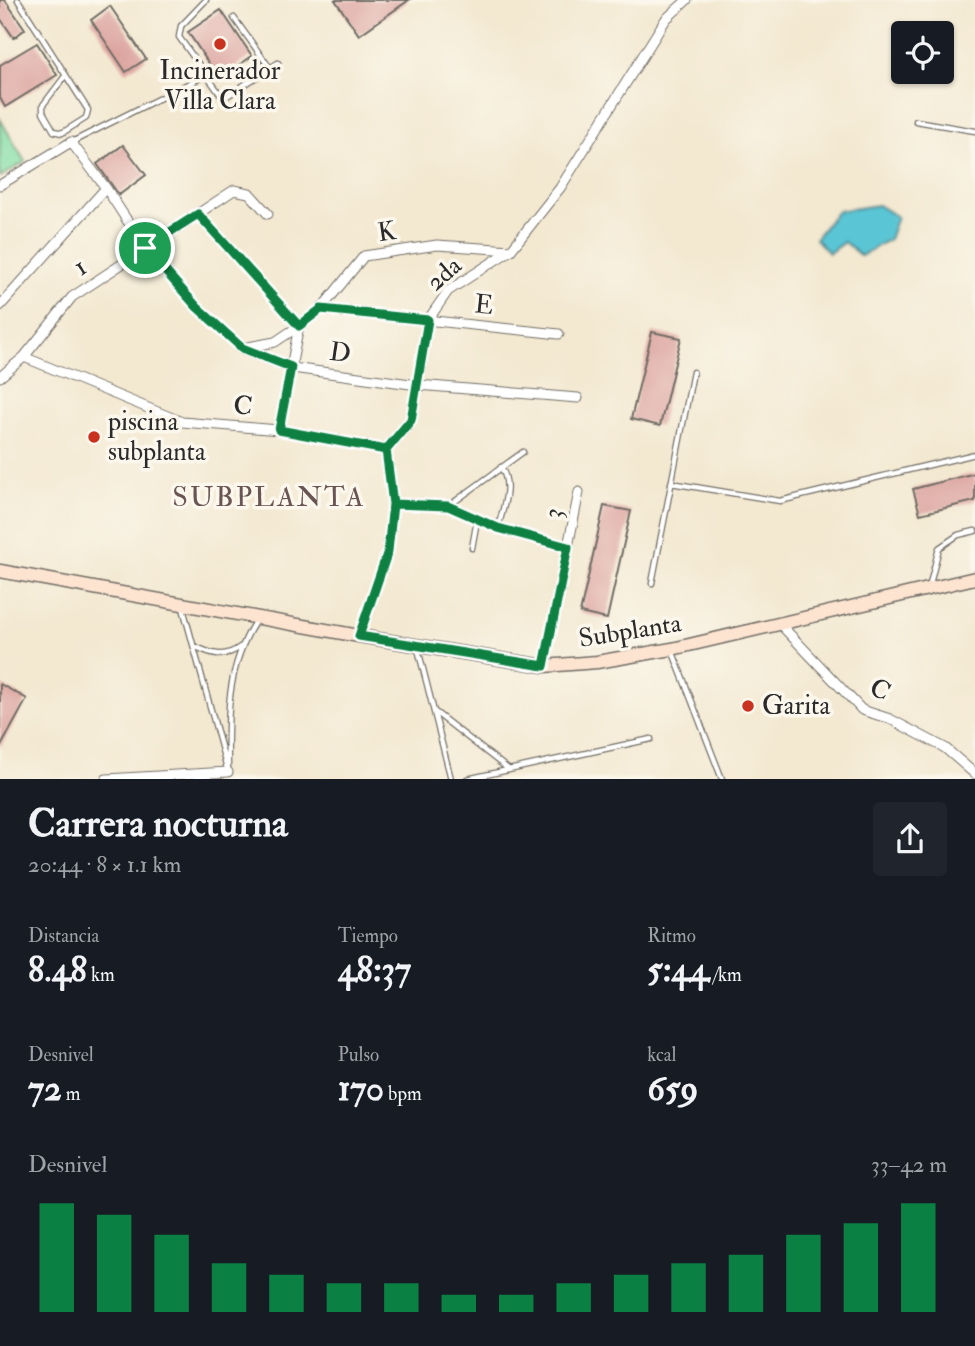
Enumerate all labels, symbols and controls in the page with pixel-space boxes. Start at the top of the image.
map controls [891,21,954,84]
button: locate [891,21,954,84]
marker: Incinerador Villa Clara [212,36,228,52]
place label: Incinerador Villa Clara [160,55,281,117]
street label: K [376,215,399,249]
pin [115,218,175,278]
icon: arrive [126,229,164,267]
street label: 2da [420,250,469,298]
street label: 1 [67,251,93,283]
street label: E [473,288,495,322]
street label: D [327,336,353,370]
street label: C [232,389,254,423]
place label: piscina subplanta [107,406,206,469]
marker: piscina subplanta [86,429,102,445]
district label: SUBPLANTA [172,480,366,515]
street label: 3 [536,505,570,521]
street label: Subplanta [577,607,684,656]
street label: C [864,671,896,709]
place label: Garita [762,690,830,722]
marker: Garita [740,698,756,714]
text: Carrera nocturna [28,800,288,848]
button: share [873,802,947,876]
text: 20:44 · 8 × 1.1 km [28,850,181,879]
text: Distancia [28,924,99,948]
text: Tiempo [338,924,398,948]
text: Ritmo [647,924,696,948]
text: 8.48 [28,948,87,992]
text: 48:37 [338,948,411,992]
text: 5:44 [647,948,709,992]
text: km [87,963,115,987]
text: /km [709,963,742,987]
text: Desnivel [28,1043,94,1067]
text: Pulso [338,1043,379,1067]
text: kcal [647,1043,676,1067]
text: 72 [28,1067,62,1111]
text: 170 [338,1067,384,1111]
text: 659 [647,1067,698,1111]
text: m [62,1082,81,1106]
text: bpm [384,1082,422,1106]
text: Desnivel [28,1150,107,1179]
text: 33–42 m [871,1150,947,1179]

